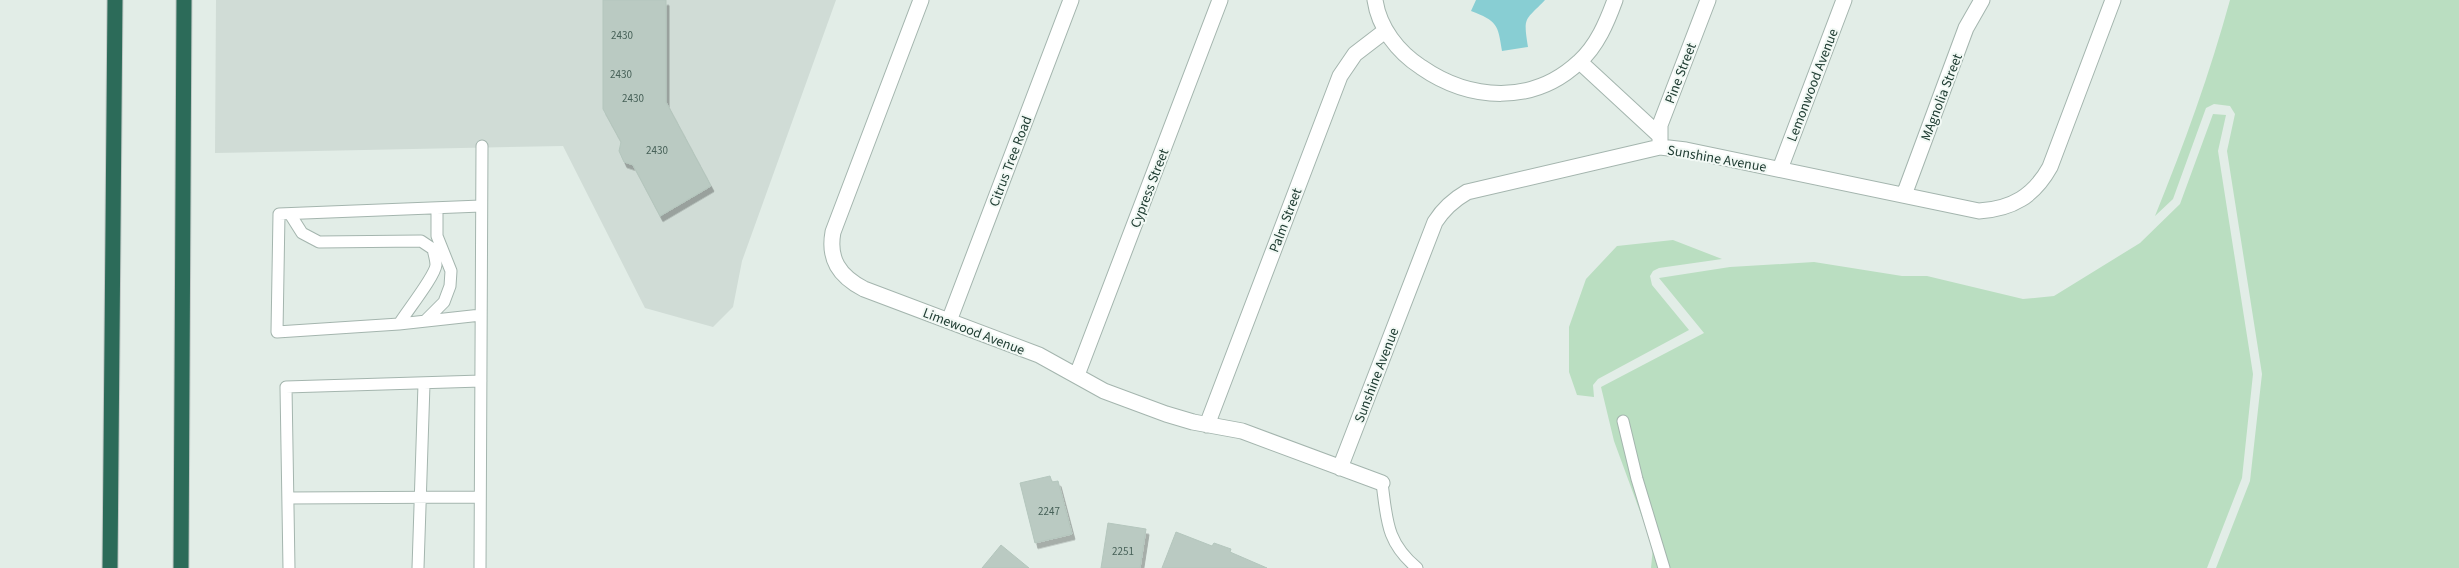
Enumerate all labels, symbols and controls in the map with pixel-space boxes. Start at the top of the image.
street label: Lemonwood Avenue [1782,26,1844,145]
house number: 2430 [611,28,633,43]
street label: Pine Street [1660,40,1702,107]
street label: MAgnolia Street [1916,51,1968,144]
house number: 2430 [610,67,632,82]
house number: 2430 [622,91,644,106]
street label: Citrus Tree Road [984,113,1037,210]
street label: Sunshine Avenue [1666,140,1768,178]
house number: 2430 [646,143,668,158]
street label: Cypress Street [1126,146,1174,231]
street label: Palm Street [1265,185,1307,255]
street label: Limewood Avenue [920,303,1028,361]
street label: Sunshine Avenue [1350,325,1404,426]
house number: 2247 [1038,504,1060,519]
house number: 2251 [1112,544,1134,559]

